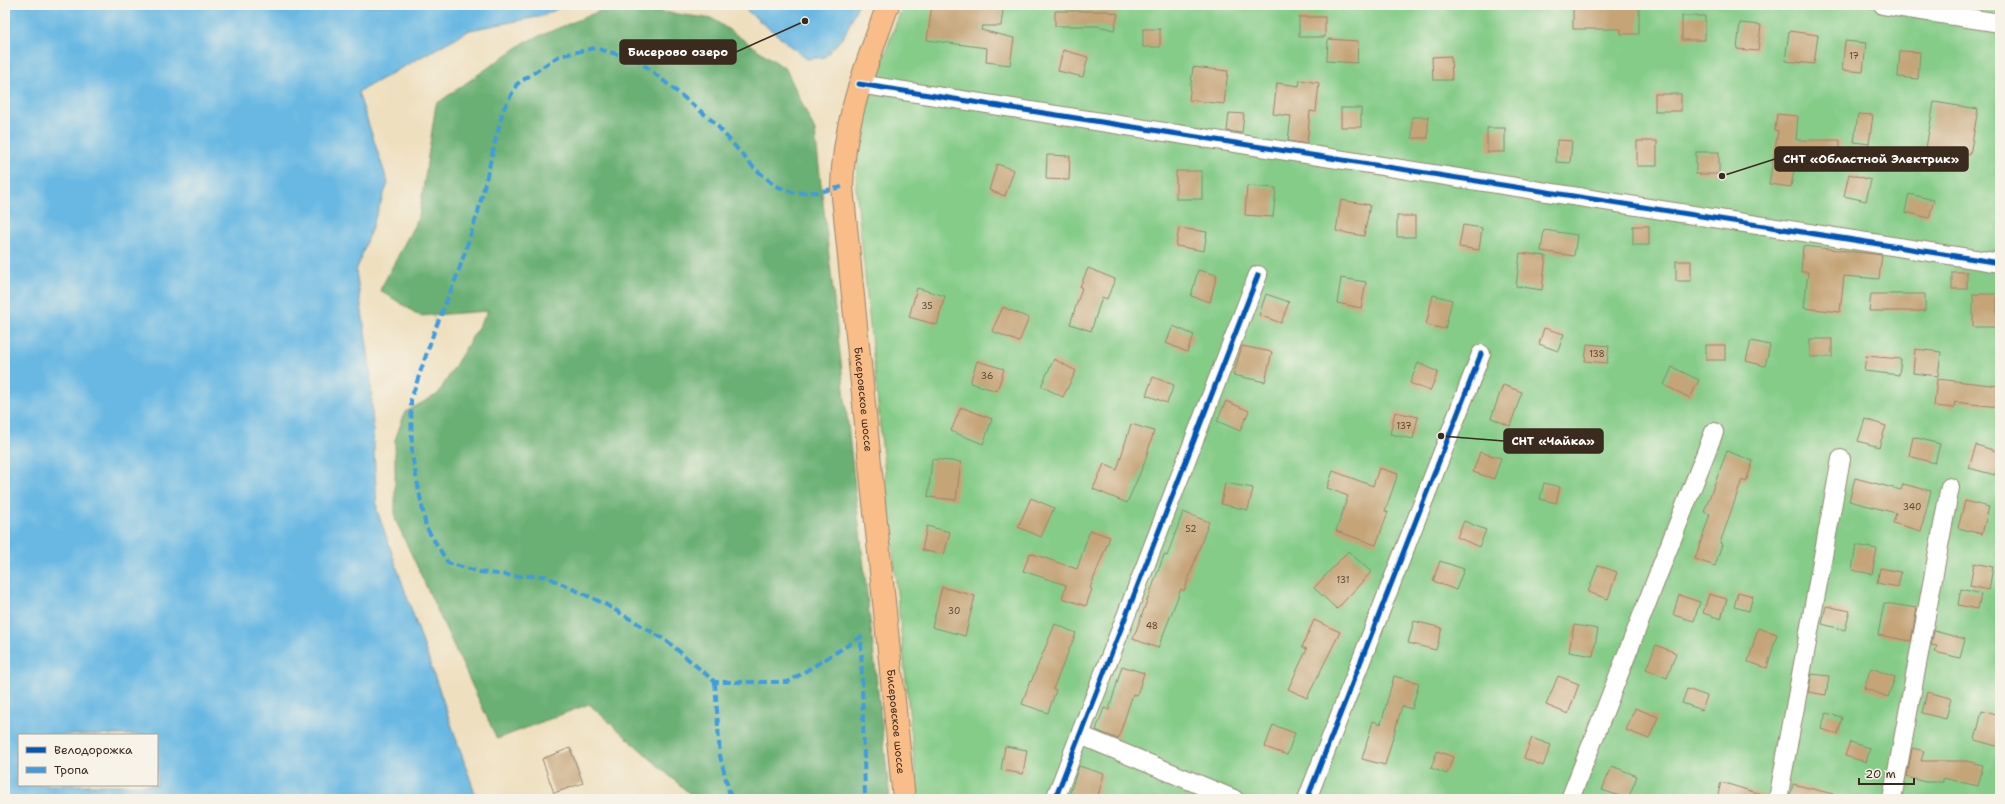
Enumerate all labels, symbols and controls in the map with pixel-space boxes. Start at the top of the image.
callout: Бисерово озеро [620,40,736,64]
text: Бисерово озеро [628,44,728,60]
house number: 17 [1849,50,1859,62]
callout: СНТ «Областной Электрик» [1775,147,1968,171]
text: СНТ «Областной Электрик» [1783,151,1959,167]
house number: 35 [921,300,933,312]
street label: Бисеровское шоссе [851,346,876,452]
house number: 138 [1589,348,1605,360]
house number: 36 [981,370,993,382]
house number: 137 [1396,420,1412,432]
callout: СНТ «Чайка» [1504,429,1603,453]
text: СНТ «Чайка» [1511,433,1595,449]
house number: 340 [1903,501,1921,513]
house number: 52 [1185,523,1197,535]
house number: 131 [1337,574,1349,586]
house number: 30 [948,605,960,617]
house number: 48 [1146,620,1158,632]
street label: Бисеровское шоссе [883,668,909,775]
legend [18,734,158,786]
text: Велодорожка [54,742,133,758]
scale bar [1859,760,1914,786]
text: Тропа [54,762,89,778]
text: 20 m [1865,766,1896,782]

